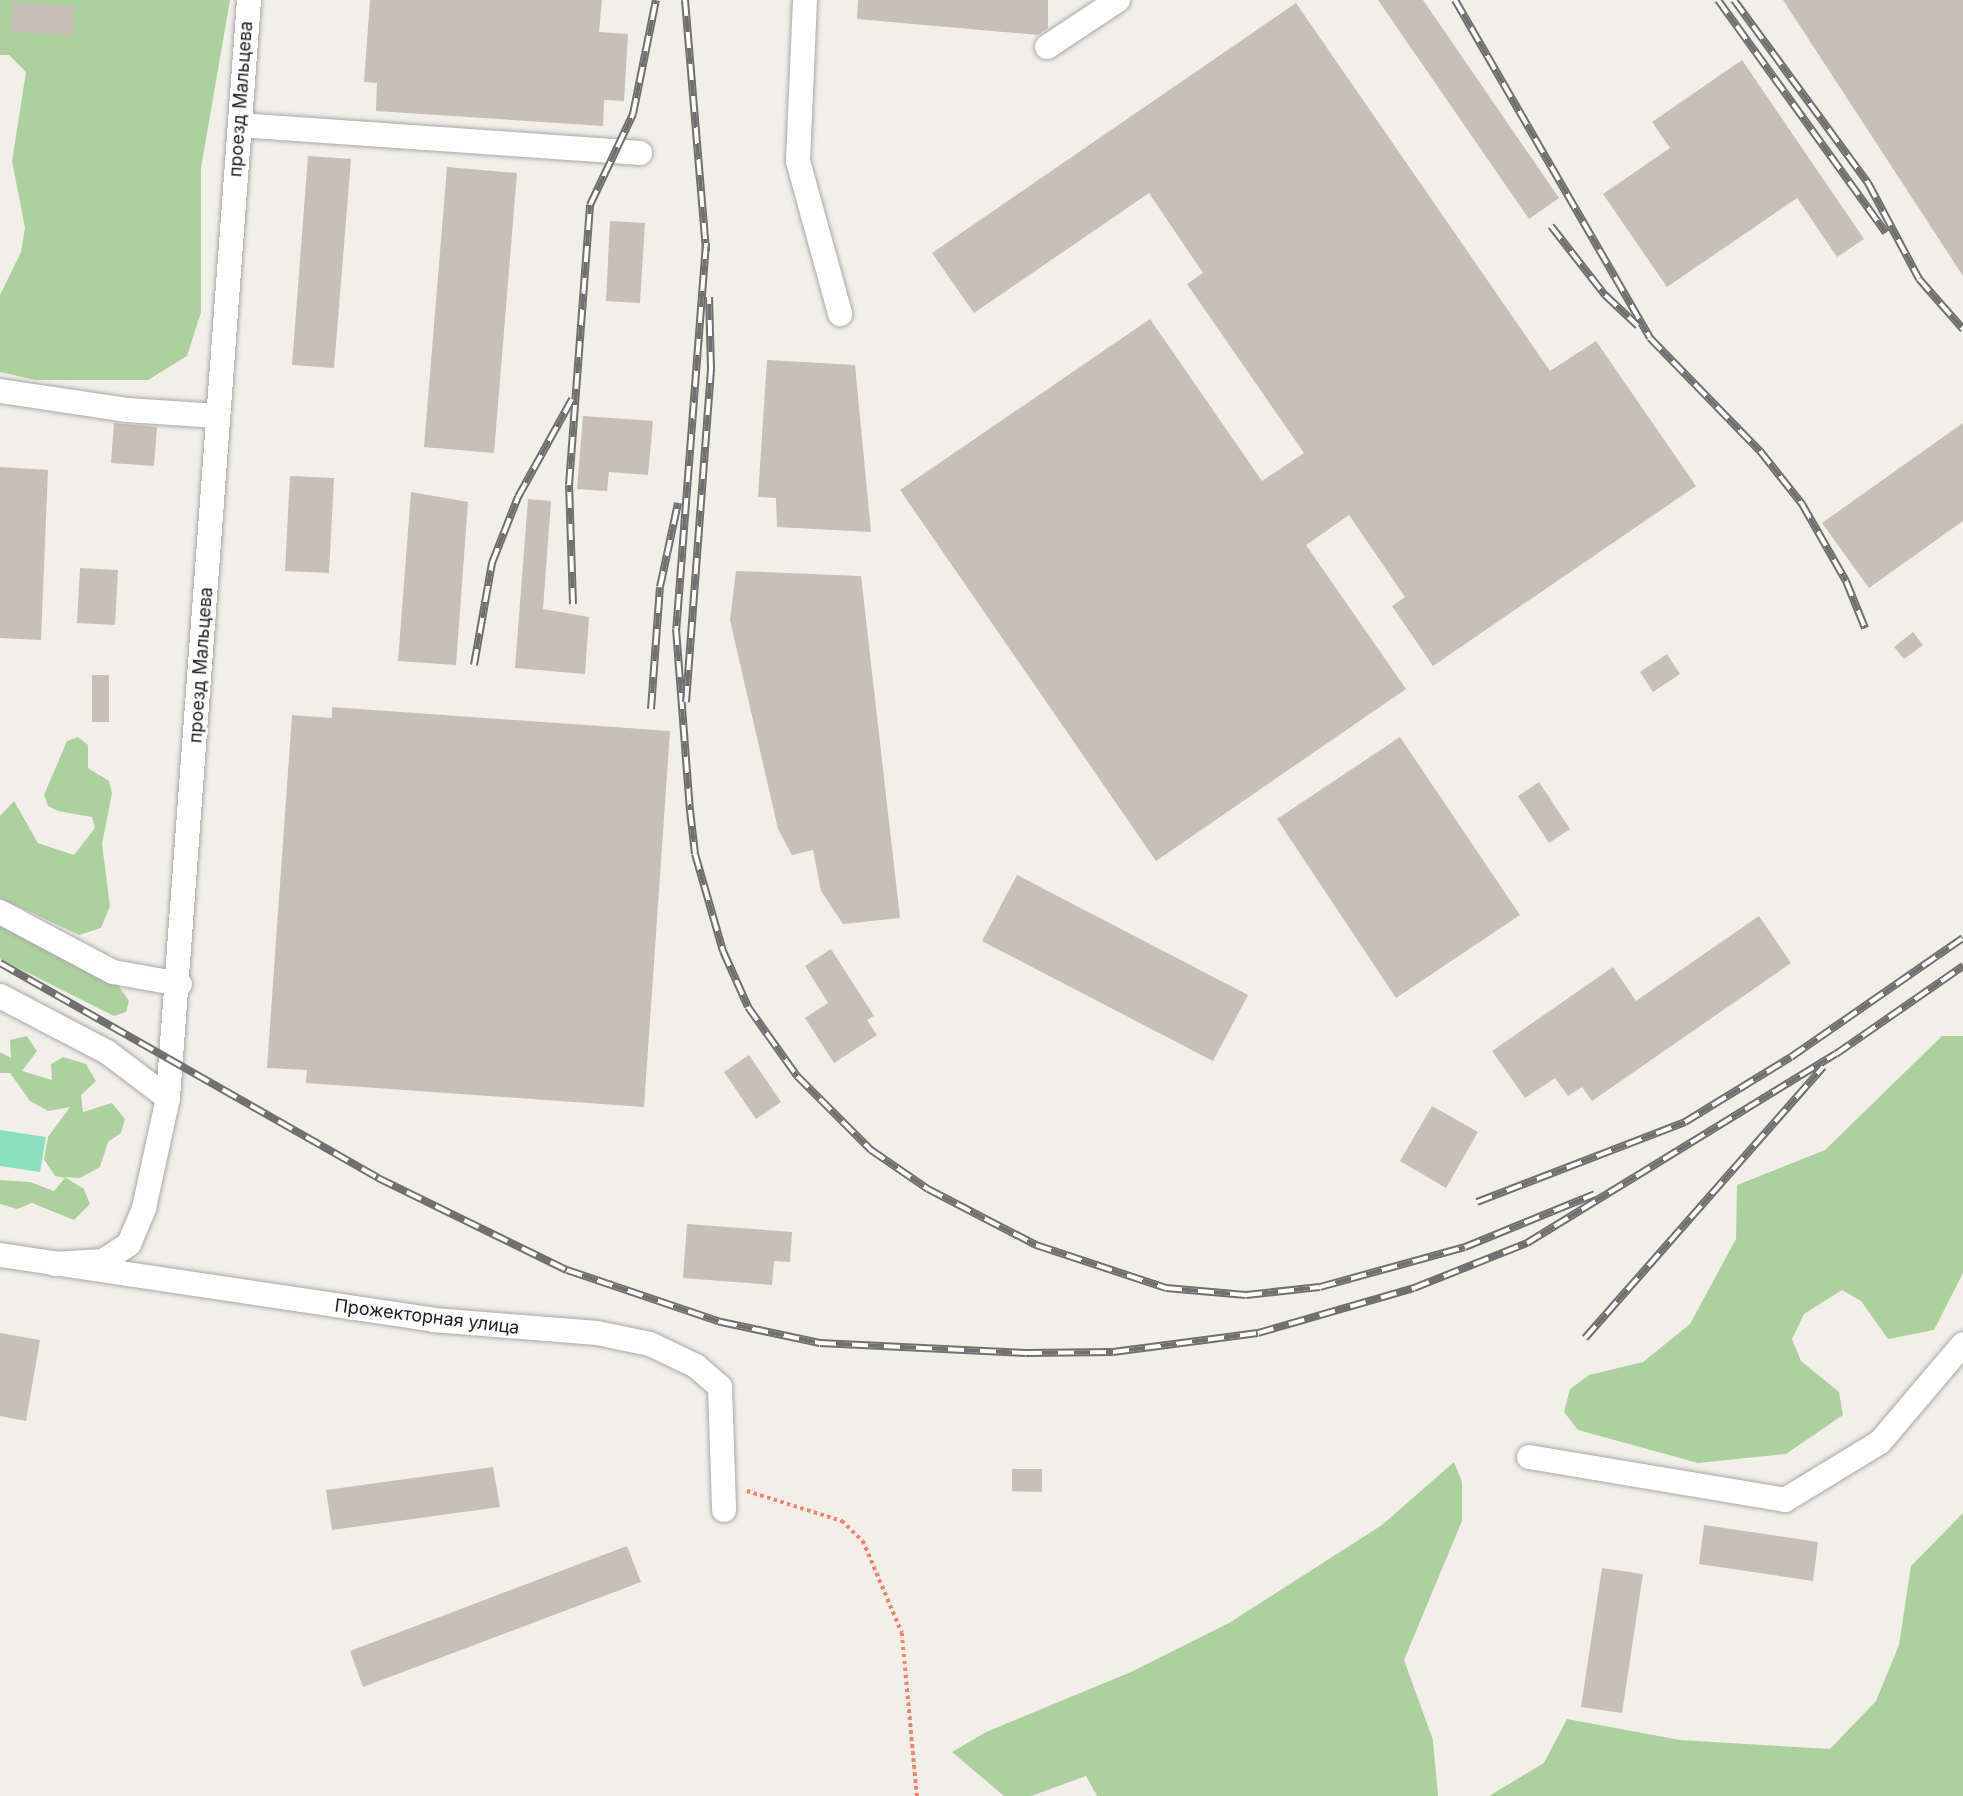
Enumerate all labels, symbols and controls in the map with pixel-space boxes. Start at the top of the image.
street label: проезд Мальцева [225,20,257,178]
street label: проезд Мальцева [185,586,217,744]
street label: Прожекторная улица [333,1295,521,1339]

